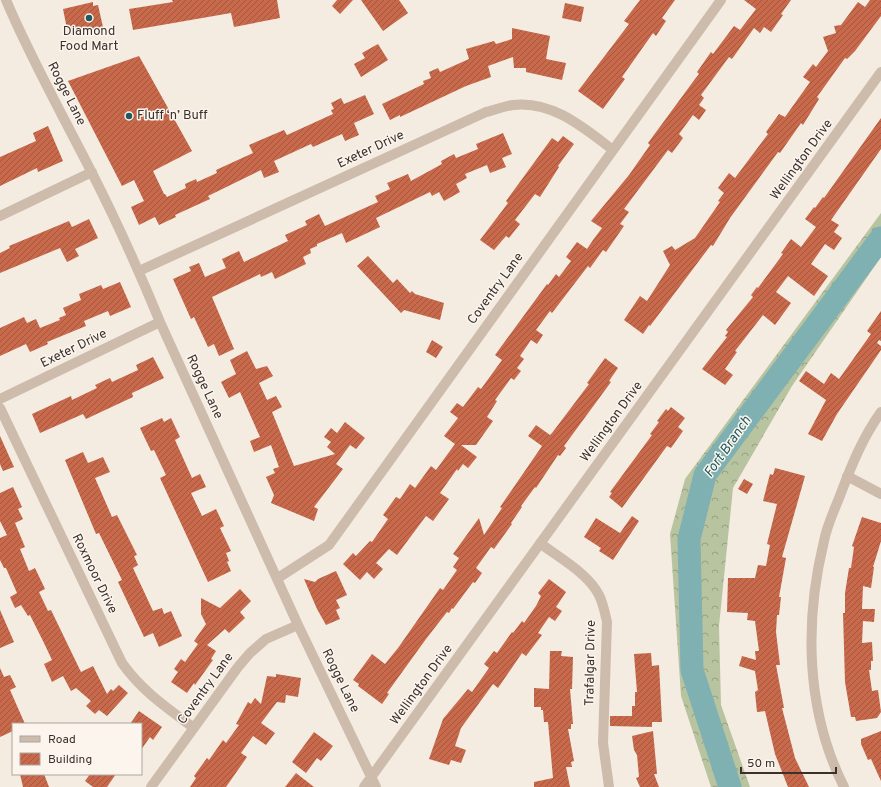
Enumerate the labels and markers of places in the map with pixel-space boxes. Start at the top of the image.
marker: Diamond Food Mart [84,13,94,23]
place label: Diamond Food Mart [60,24,118,55]
place label: Fluff ‘n’ Buff [137,108,208,124]
marker: Fluff ‘n’ Buff [124,111,134,121]

